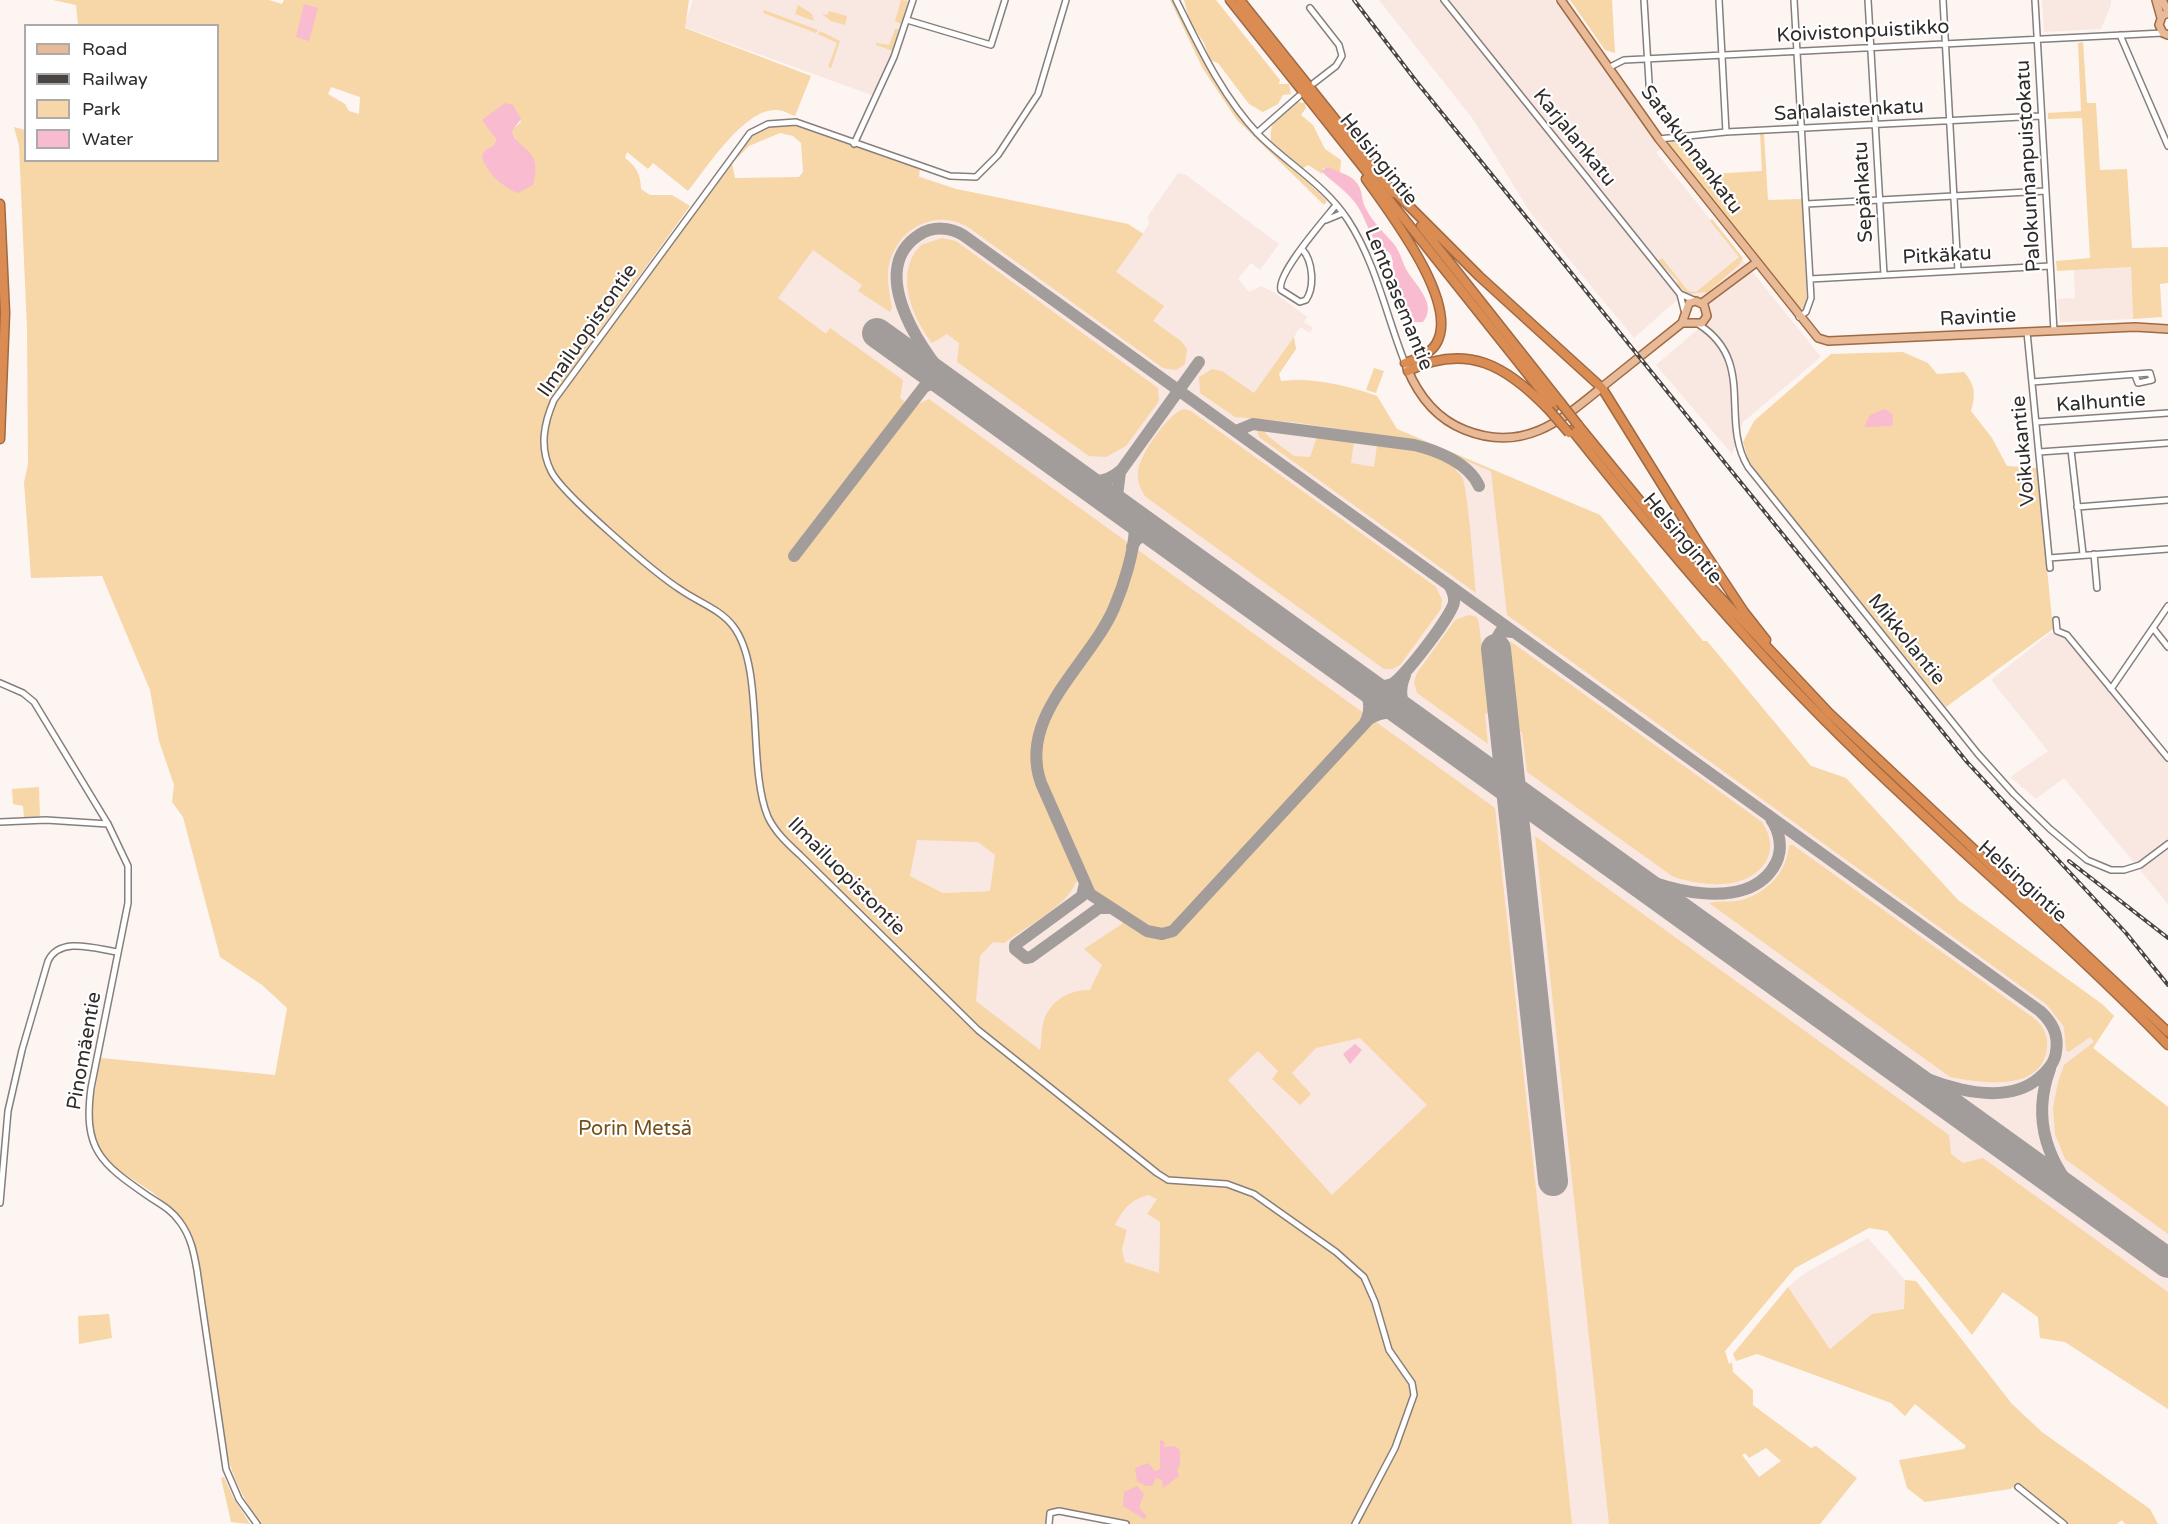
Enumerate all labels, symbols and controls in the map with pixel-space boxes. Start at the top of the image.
street label: Koivistonpuistikko [1776,15,1950,49]
legend [24,24,219,162]
text: Road [82,38,127,60]
street label: Palokunnanpuistokatu [2011,59,2047,273]
text: Railway [82,68,148,90]
street label: Satakunnankatu [1635,81,1747,219]
street label: Karjalankatu [1527,84,1621,192]
street label: Sahalaistenkatu [1773,95,1925,127]
text: Park [82,98,120,120]
street label: Helsingintie [1334,109,1422,211]
text: Water [82,128,133,150]
street label: Sepänkatu [1849,141,1879,243]
street label: Lentoasemantie [1358,224,1438,374]
street label: Pitkäkatu [1902,242,1992,270]
street label: Ilmailuopistontie [533,260,643,402]
street label: Ravintie [1939,304,2017,332]
street label: Kalhuntie [2055,388,2147,418]
street label: Voikukantie [2007,395,2041,507]
street label: Helsingintie [1637,489,1727,589]
street label: Mikkolantie [1862,590,1950,690]
street label: Ilmailuopistontie [782,813,910,941]
street label: Helsingintie [1973,836,2071,928]
street label: Pinomäentie [63,990,107,1112]
park label: Porin Metsä [578,1118,692,1142]

